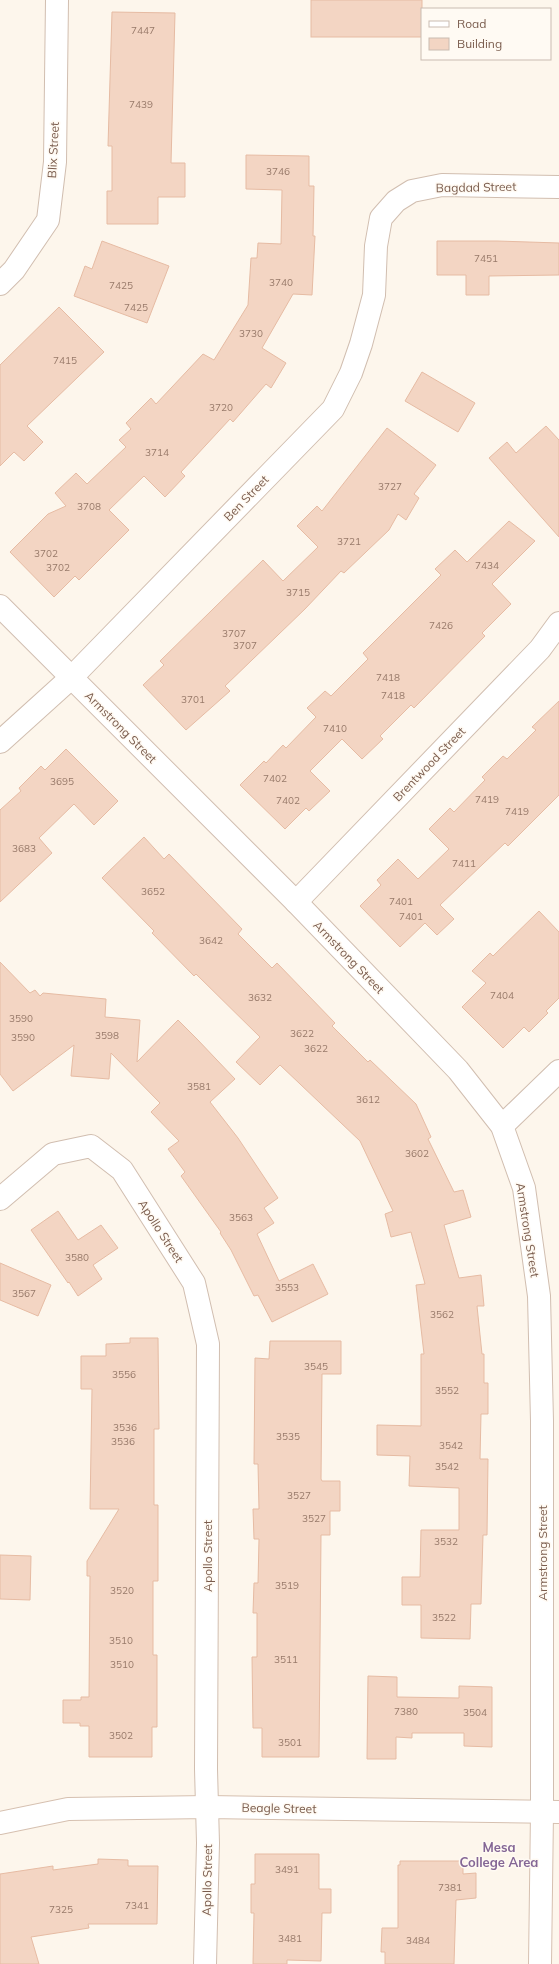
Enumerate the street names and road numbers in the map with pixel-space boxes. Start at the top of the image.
street label: Blix Street [44,121,62,179]
street label: Bagdad Street [436,179,516,195]
street label: Ben Street [220,472,272,524]
street label: Armstrong Street [82,688,160,766]
street label: Brentwood Street [390,724,468,804]
street label: Armstrong Street [310,917,388,997]
street label: Armstrong Street [513,1182,543,1278]
street label: Apollo Street [135,1197,187,1265]
street label: Armstrong Street [535,1505,550,1601]
street label: Apollo Street [200,1520,215,1592]
street label: Beagle Street [241,1800,317,1816]
street label: Apollo Street [199,1844,215,1916]

